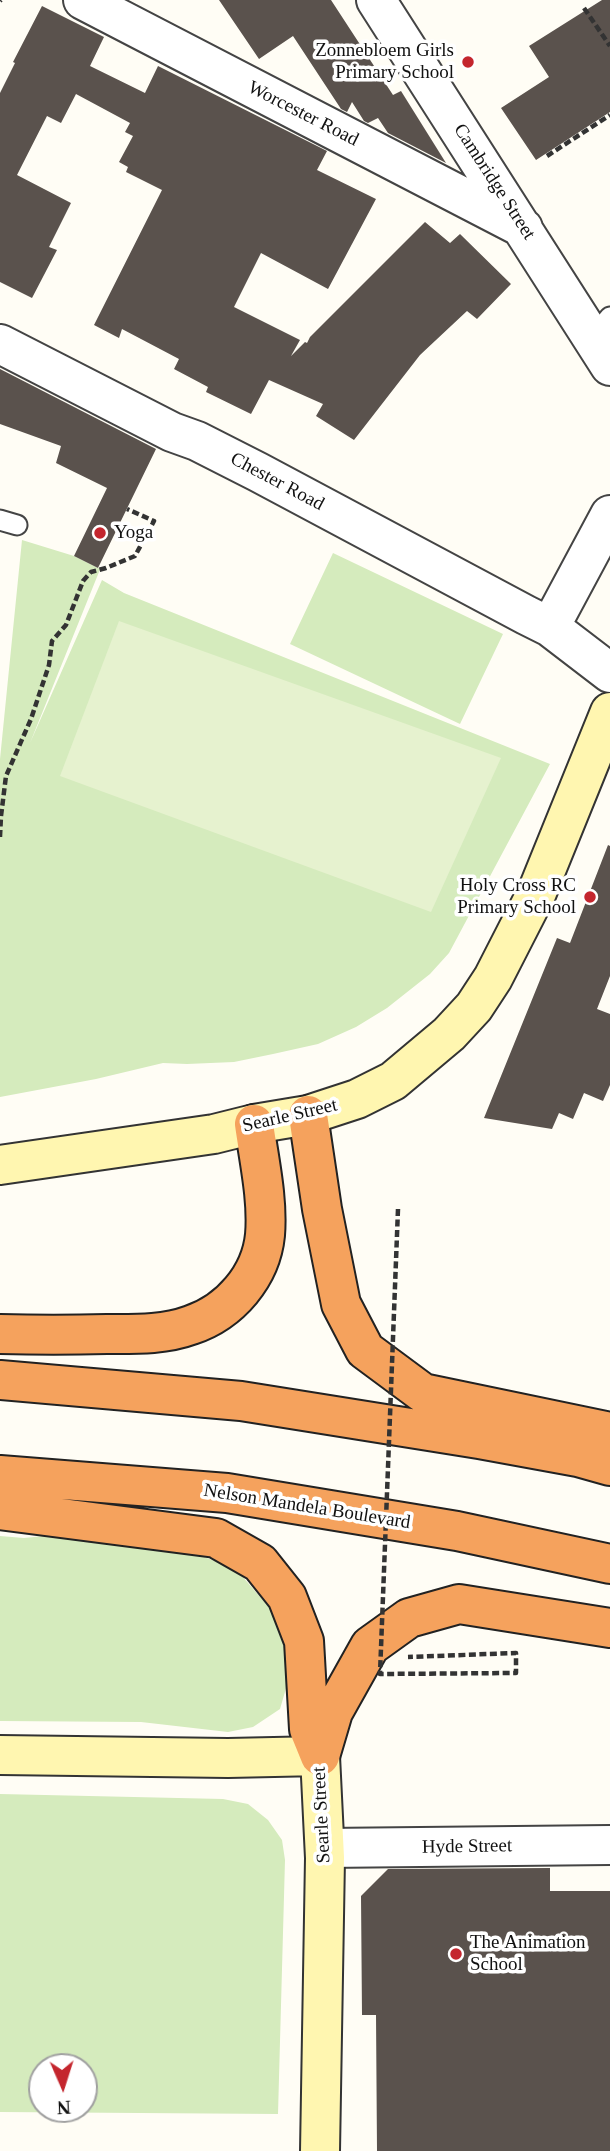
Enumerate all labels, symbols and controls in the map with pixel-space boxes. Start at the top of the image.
place label: Zonnebloem Girls Primary School [315,40,454,84]
marker: Zonnebloem Girls Primary School [460,54,476,70]
street label: Worcester Road [244,76,362,152]
street label: Cambridge Street [448,120,540,244]
street label: Chester Road [226,448,328,516]
place label: Yoga [114,522,153,544]
marker: Yoga [92,525,108,541]
place label: Holy Cross RC Primary School [457,875,576,919]
marker: Holy Cross RC Primary School [582,889,598,905]
street label: Searle Street [240,1094,340,1138]
street label: Nelson Mandela Boulevard [202,1479,412,1535]
street label: Searle Street [308,1766,336,1864]
street label: Hyde Street [422,1835,512,1859]
place label: The Animation School [470,1932,586,1976]
marker: The Animation School [448,1946,464,1962]
north arrow [28,2053,98,2123]
text: N [57,2097,71,2118]

